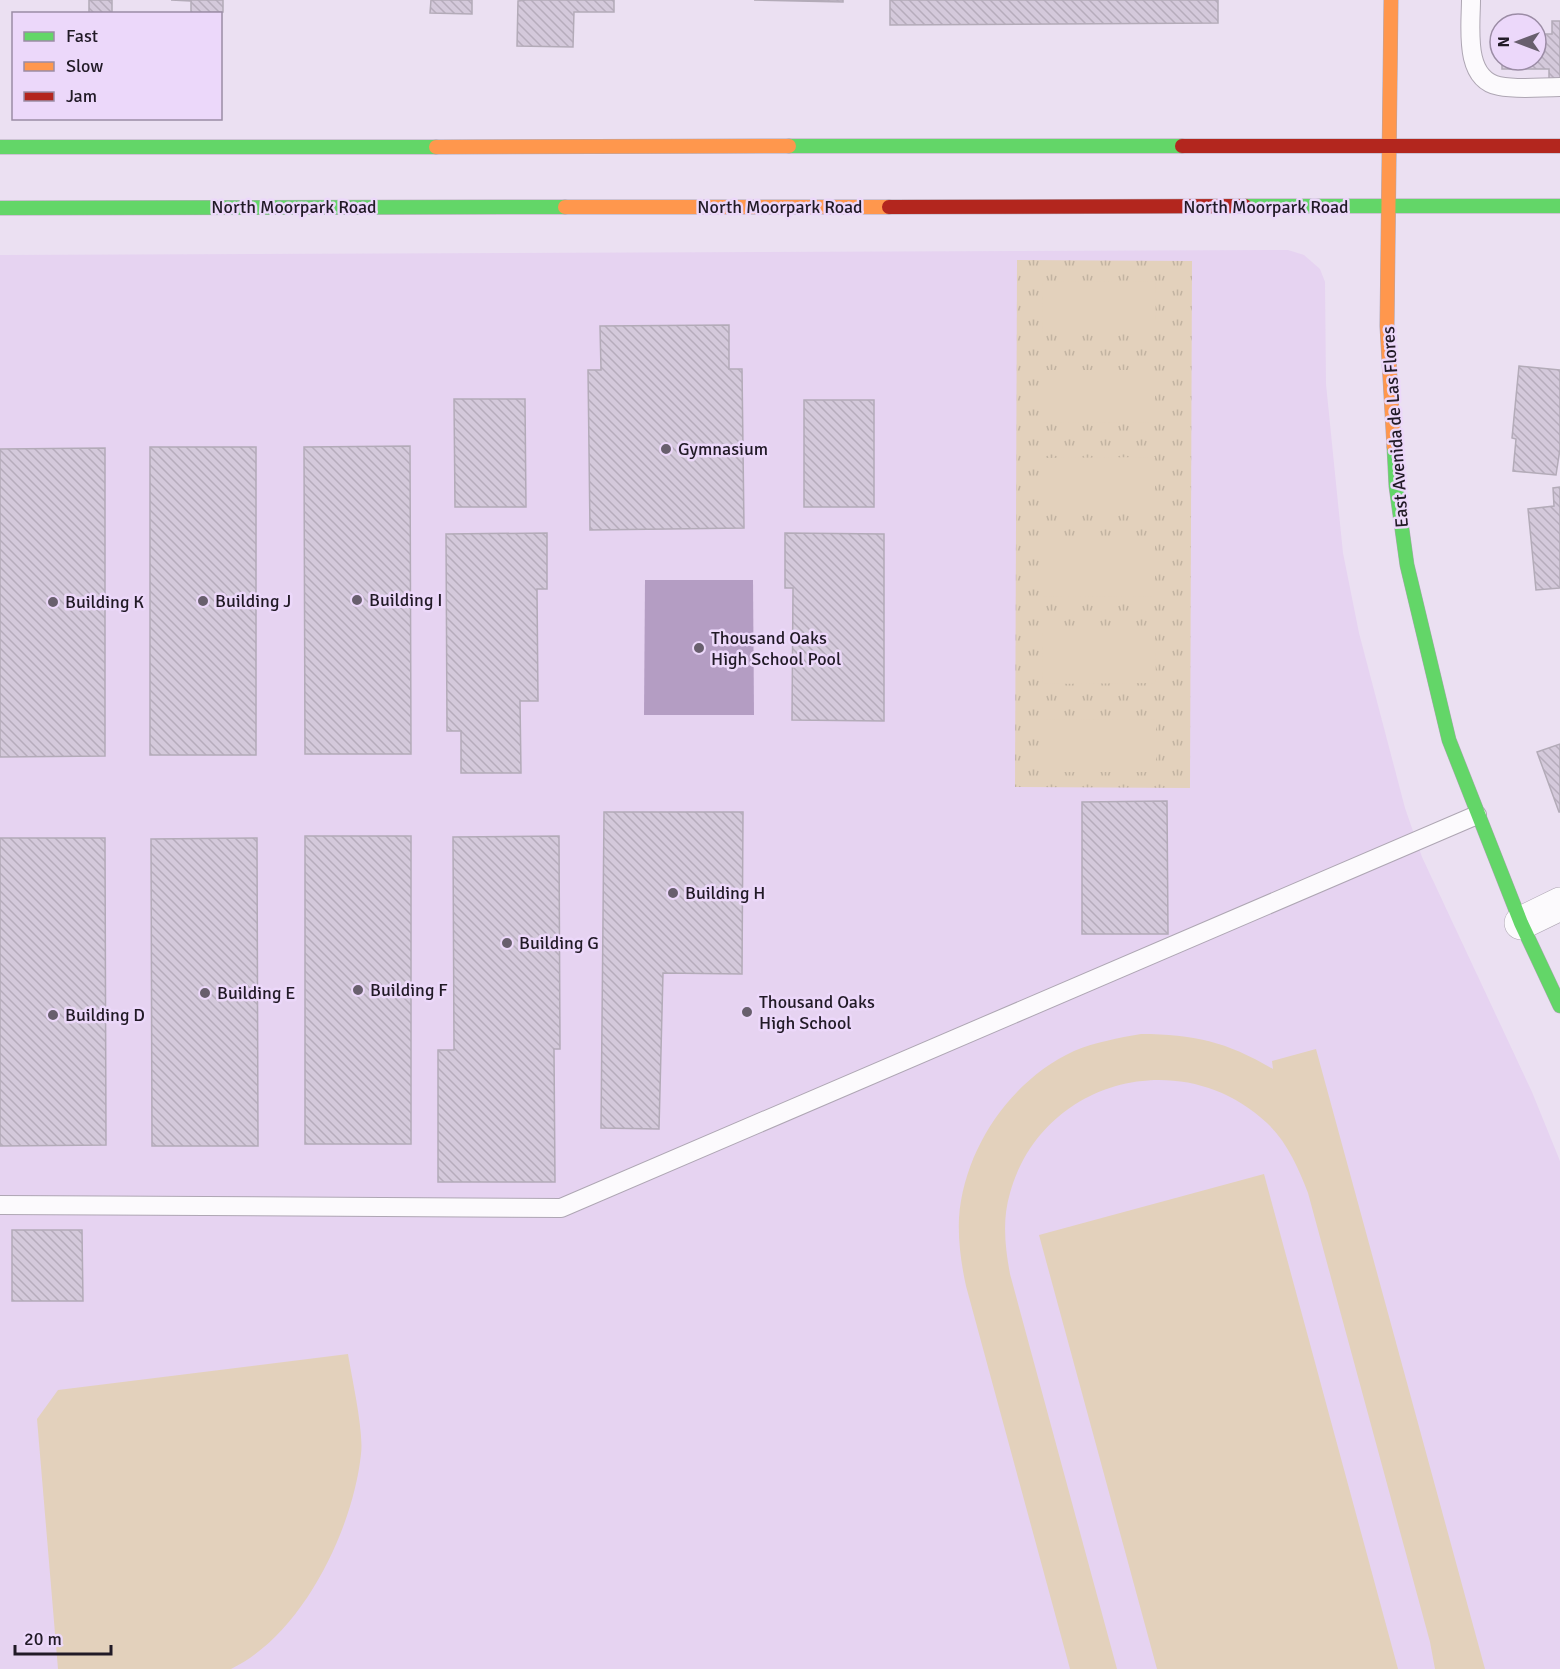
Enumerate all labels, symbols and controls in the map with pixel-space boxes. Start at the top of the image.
legend [12,12,222,120]
north arrow [1488,12,1548,72]
text: Fast [66,25,98,47]
text: N [1494,36,1514,48]
text: Slow [66,55,103,77]
text: Jam [66,85,97,107]
street label: North Moorpark Road [211,196,377,218]
street label: North Moorpark Road [697,196,863,218]
street label: North Moorpark Road [1183,196,1349,218]
street label: East Avenida de Las Flores [1377,325,1413,529]
place label: Gymnasium [678,438,768,460]
marker: Gymnasium [659,442,673,456]
place label: Building I [369,589,443,611]
place label: Building J [215,590,291,612]
place label: Building K [65,591,144,613]
marker: Building I [350,593,364,607]
marker: Building J [196,594,210,608]
marker: Building K [46,595,60,609]
place label: Thousand Oaks High School Pool [711,627,841,670]
marker: Thousand Oaks High School Pool [692,641,706,655]
place label: Building H [685,882,766,904]
marker: Building H [666,886,680,900]
place label: Building G [519,932,599,954]
marker: Building G [500,936,514,950]
place label: Building F [370,979,448,1001]
place label: Building E [217,982,296,1004]
marker: Building F [351,983,365,997]
marker: Building E [198,986,212,1000]
place label: Thousand Oaks High School [759,991,875,1034]
place label: Building D [65,1004,145,1026]
marker: Thousand Oaks High School [740,1005,754,1019]
marker: Building D [46,1008,60,1022]
scale bar [15,1618,111,1656]
text: 20 m [24,1628,62,1650]

